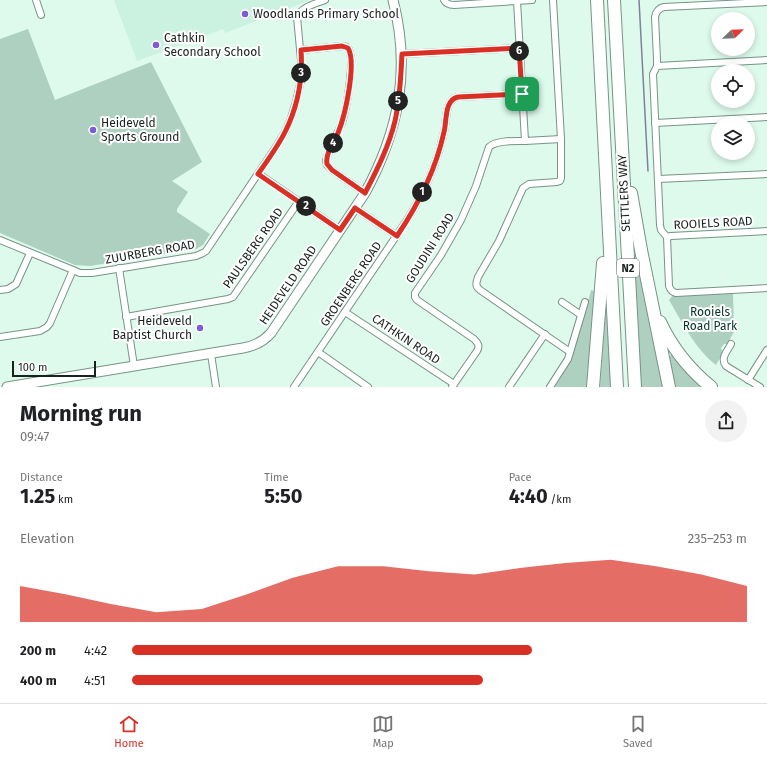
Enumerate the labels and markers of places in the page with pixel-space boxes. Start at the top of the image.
place label: Woodlands Primary School [253,7,400,21]
marker: Woodlands Primary School [240,9,250,19]
place label: Cathkin Secondary School [164,31,261,59]
marker: Cathkin Secondary School [151,40,161,50]
pin: 6 [509,41,529,61]
pin: 3 [291,63,311,83]
pin [505,77,539,111]
pin: 5 [388,91,408,111]
place label: Heideveld Sports Ground [101,116,179,144]
marker: Heideveld Sports Ground [88,125,98,135]
pin: 4 [323,133,343,153]
pin: 1 [412,182,432,202]
pin: 2 [296,196,316,216]
place label: Heideveld Baptist Church [113,314,192,342]
marker: Heideveld Baptist Church [195,323,205,333]

